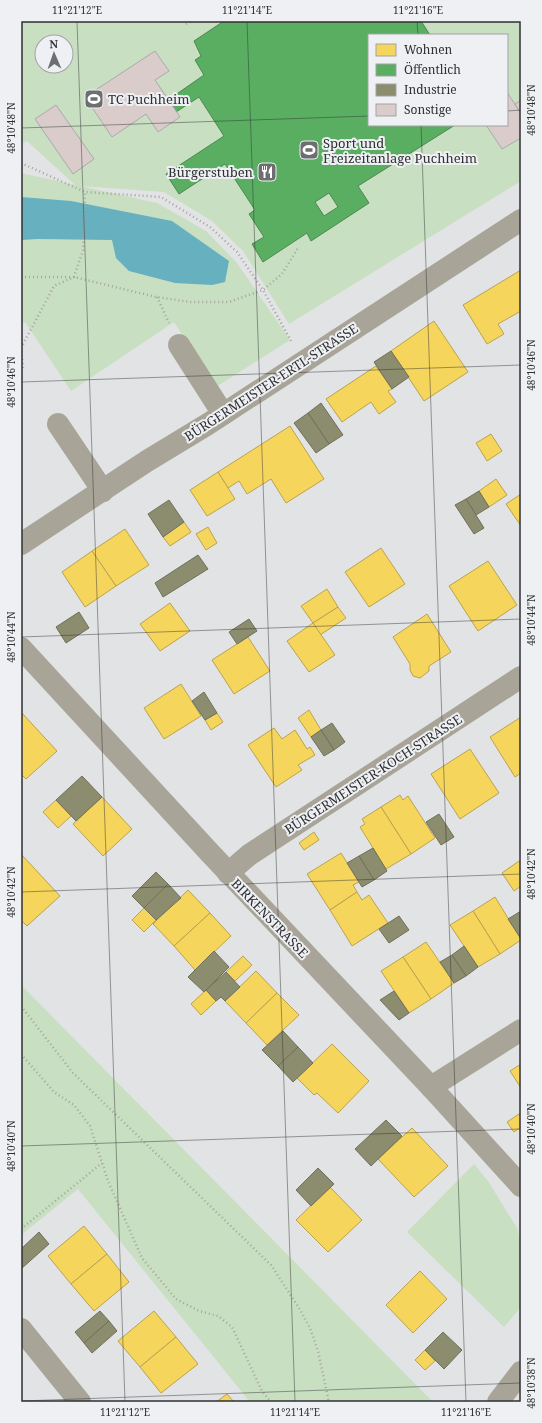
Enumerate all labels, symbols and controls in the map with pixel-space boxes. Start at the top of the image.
text: 11°21'12"E [52,3,102,17]
text: 11°21'14"E [222,3,272,17]
text: 11°21'16"E [393,3,443,17]
north arrow [34,34,74,74]
legend [368,34,508,126]
text: N [49,36,59,51]
text: Wohnen [404,41,453,58]
text: Öffentlich [404,61,461,78]
text: Industrie [404,81,457,98]
text: 48°10'48"N [524,84,538,136]
sports icon: TC Puchheim [83,88,105,110]
place label: TC Puchheim [108,90,189,108]
text: Sonstige [404,101,452,118]
text: 48°10'48"N [4,102,18,154]
place label: Sport und Freizeitanlage Puchheim [323,134,477,167]
sports icon: Sport und Freizeitanlage Puchheim [298,139,320,161]
restaurant icon: Bürgerstuben [256,161,278,183]
place label: Bürgerstuben [168,163,254,181]
street label: BÜRGERMEISTER-ERTL-STRASSE [181,319,361,445]
text: 48°10'46"N [524,339,538,391]
text: 48°10'46"N [4,356,18,408]
text: 48°10'44"N [524,594,538,646]
text: 48°10'44"N [4,611,18,663]
street label: BÜRGERMEISTER-KOCH-STRASSE [281,710,465,838]
text: 48°10'42"N [524,848,538,900]
text: 48°10'42"N [4,866,18,918]
street label: BIRKENSTRASSE [228,874,312,962]
text: 48°10'40"N [524,1103,538,1155]
text: 48°10'40"N [4,1120,18,1172]
text: 48°10'38"N [524,1357,538,1409]
text: 11°21'12"E [100,1405,150,1419]
text: 11°21'14"E [270,1405,320,1419]
text: 11°21'16"E [441,1405,491,1419]

